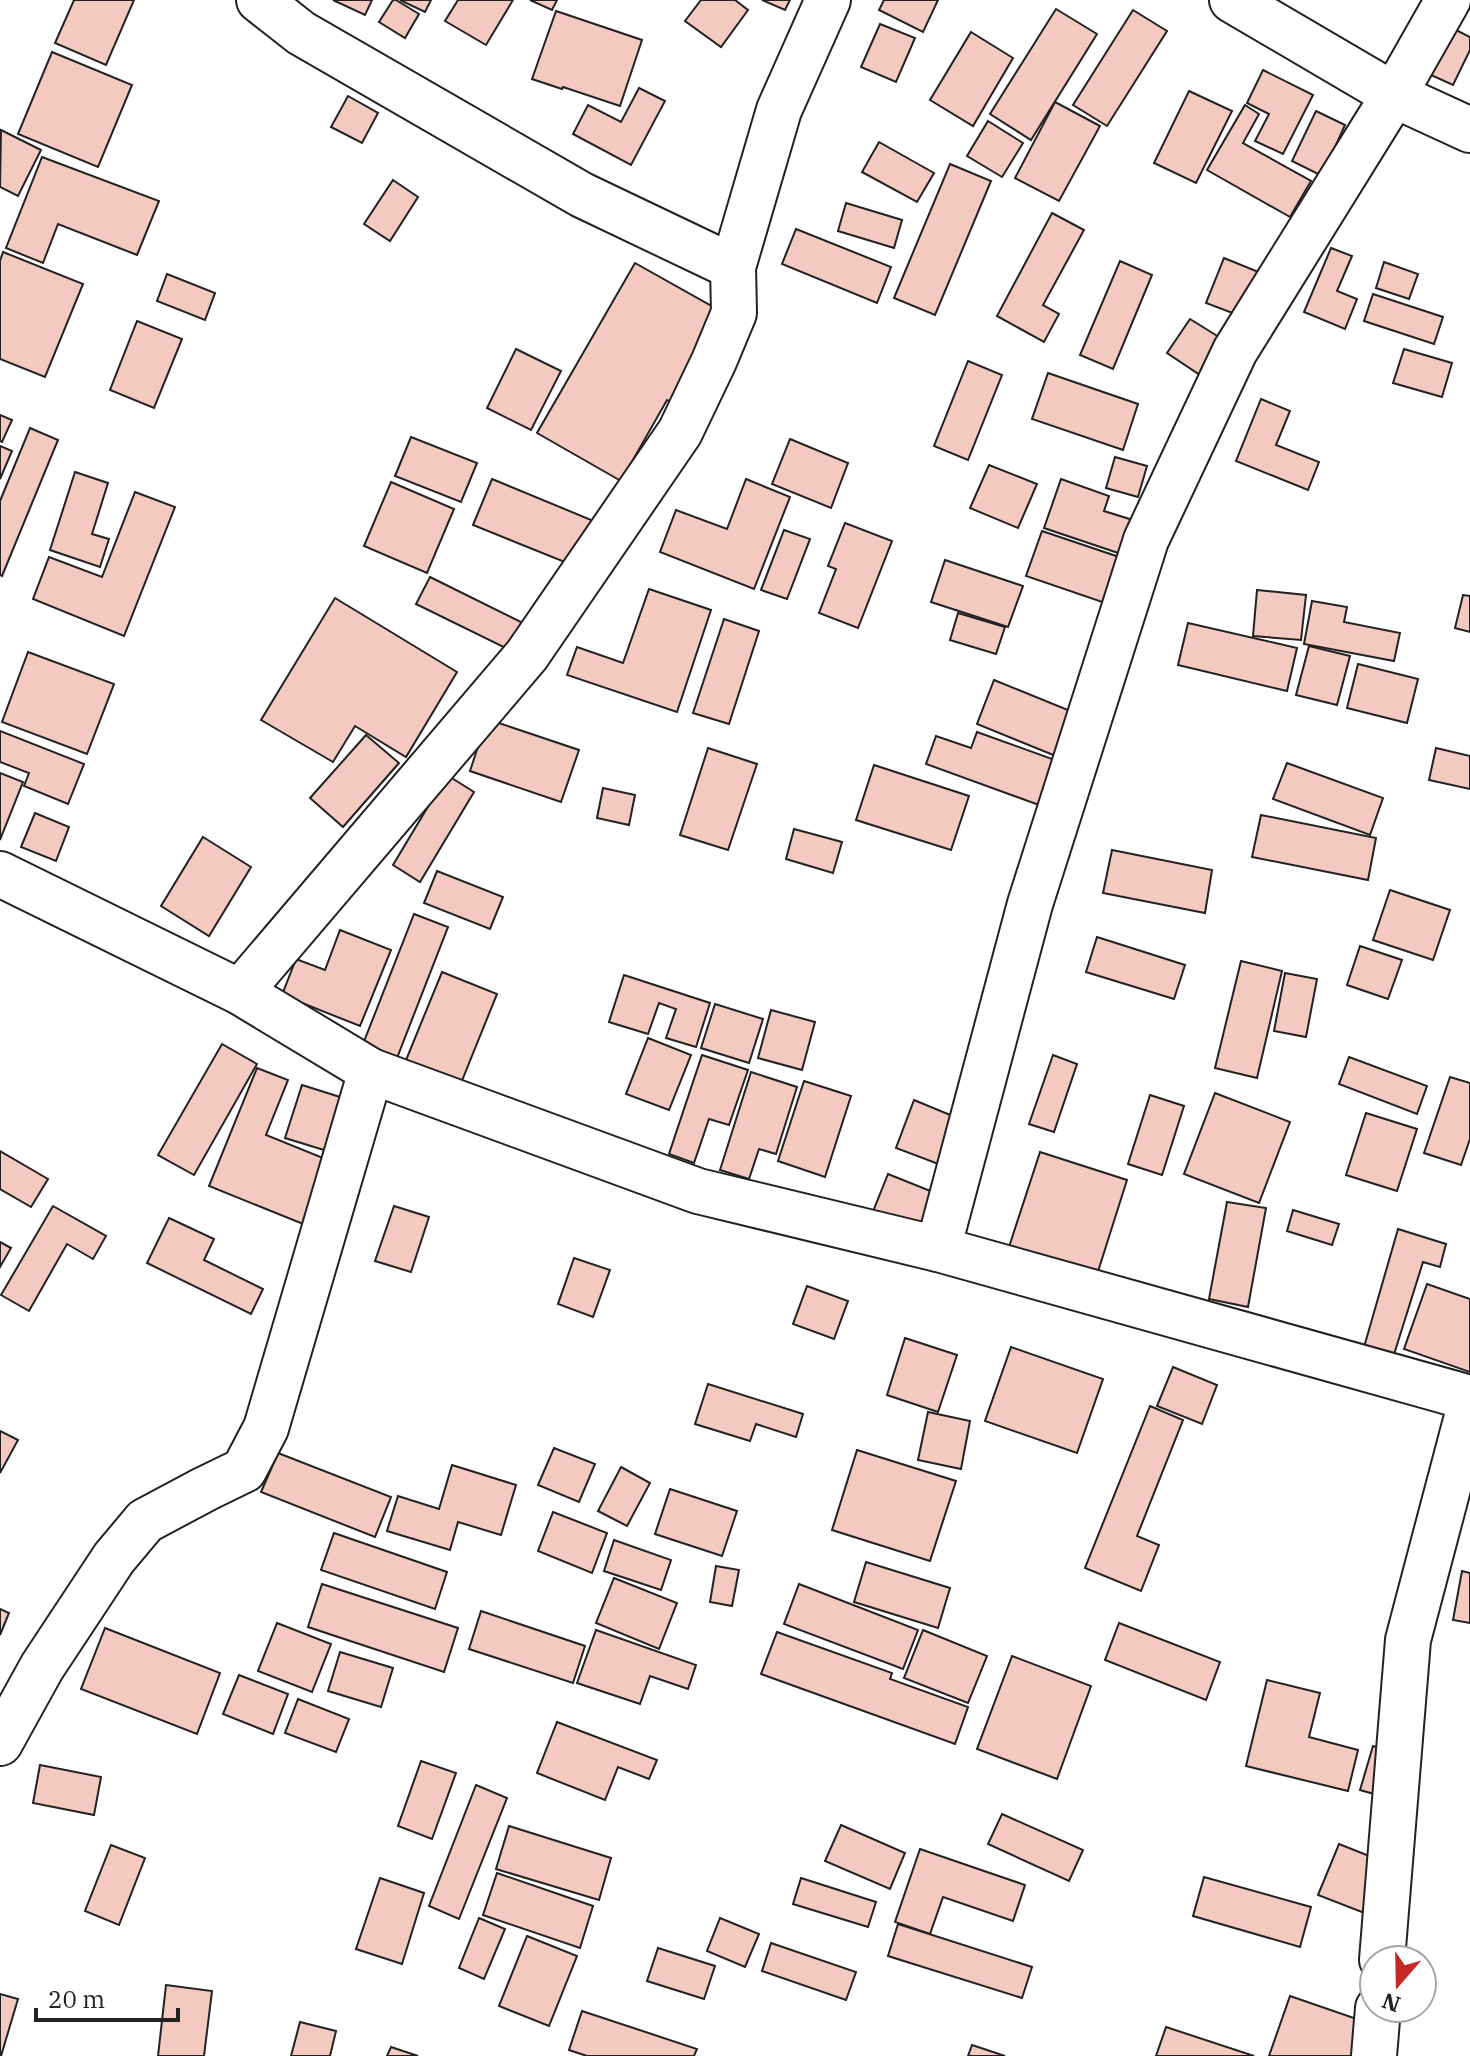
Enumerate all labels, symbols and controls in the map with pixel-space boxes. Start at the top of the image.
north arrow [1358,1944,1438,2024]
scale bar [36,1972,178,2022]
text: 20 m [48,1983,105,2015]
text: N [1378,1987,1404,2020]

